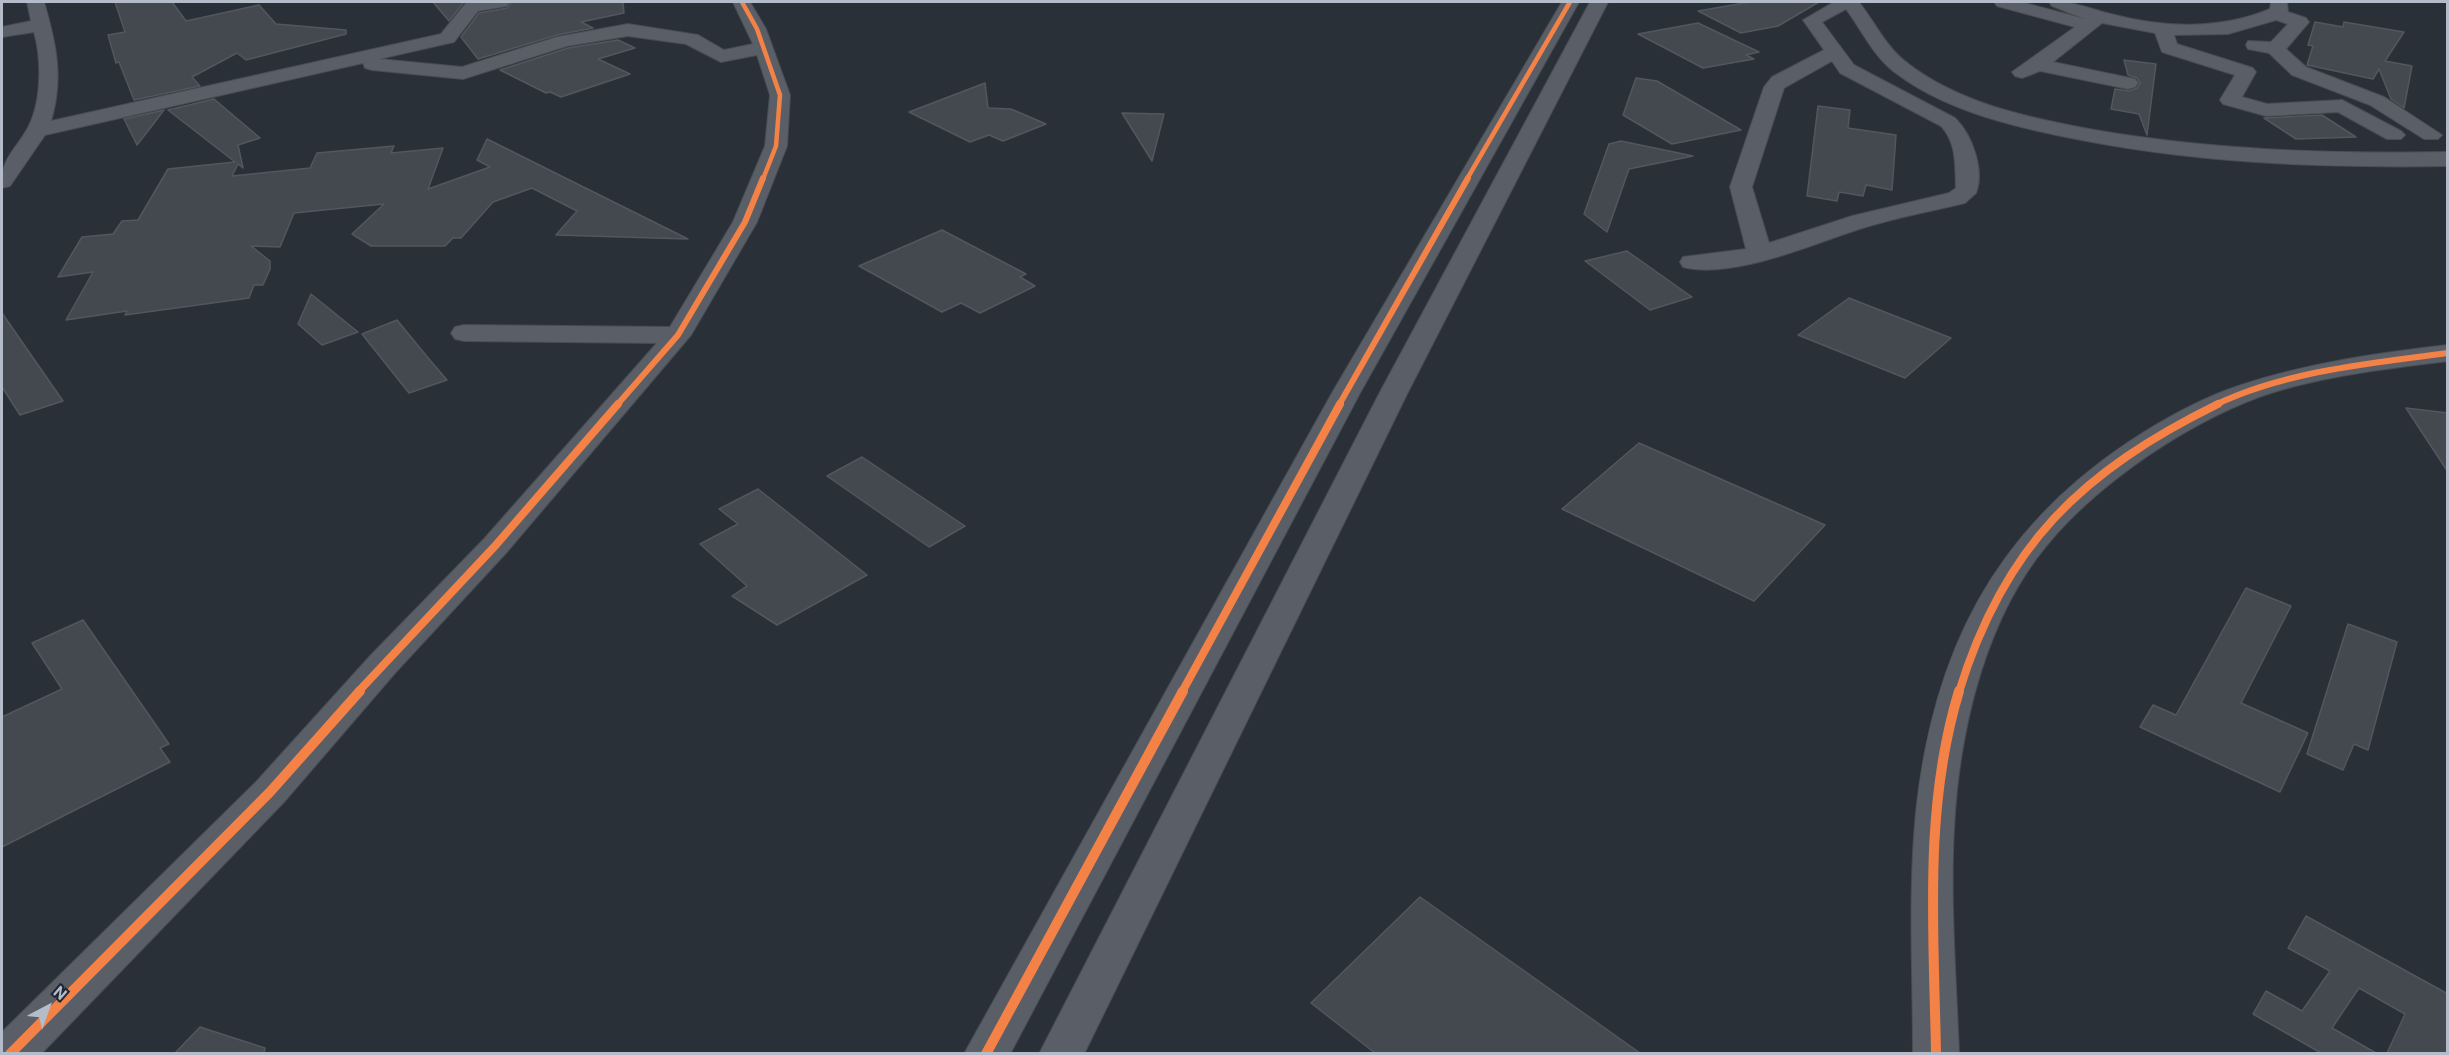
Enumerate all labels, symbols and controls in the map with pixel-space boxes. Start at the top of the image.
north arrow [18,977,78,1037]
text: N [50,982,71,1004]

